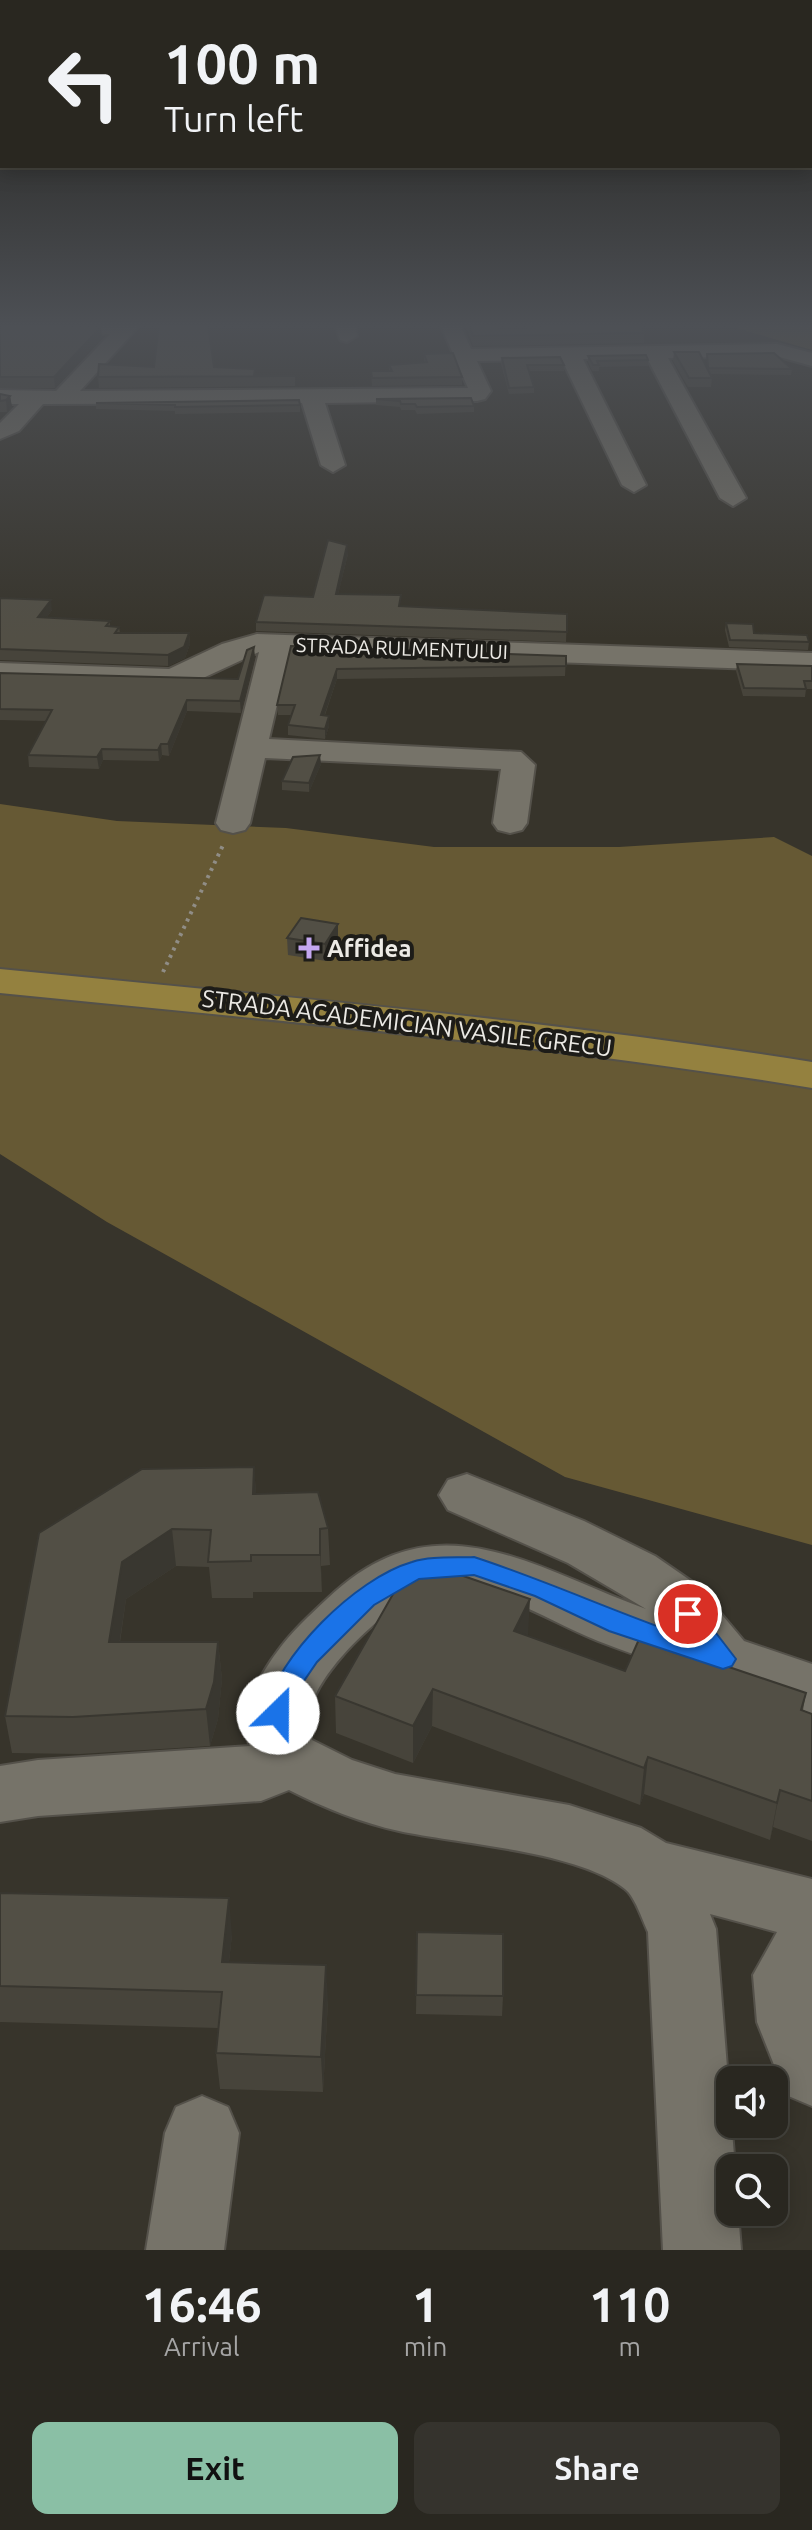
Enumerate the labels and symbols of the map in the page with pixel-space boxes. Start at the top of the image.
street label: STRADA RULMENTULUI [296,633,508,663]
place label: Affidea [327,935,411,962]
marker: Affidea [298,937,320,959]
street label: STRADA ACADEMICIAN VASILE GRECU [201,984,613,1062]
pin [654,1580,722,1648]
position arrow [236,1671,320,1755]

